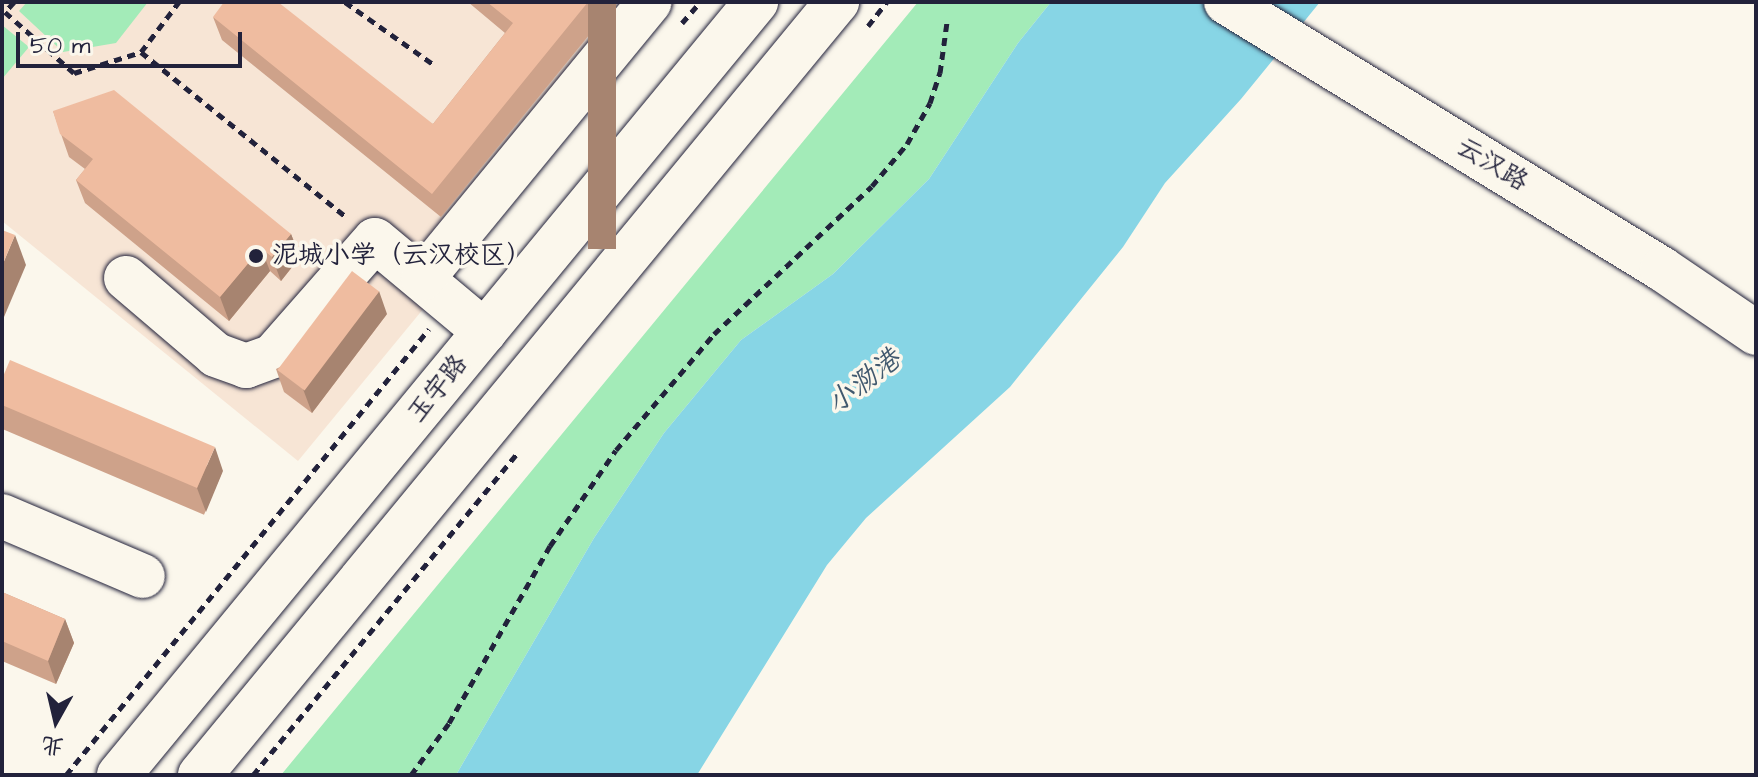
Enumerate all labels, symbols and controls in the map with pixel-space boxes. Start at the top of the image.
scale bar [20,16,246,66]
text: 50 m [30,29,90,63]
street label: 云汉路 [1451,132,1533,198]
place label: 泥城小学（云汉校区） [272,240,532,272]
marker: 泥城小学（云汉校区） [247,247,265,265]
water label: 小泐港 [821,343,907,421]
street label: 玉宇路 [401,349,475,429]
north arrow [16,681,96,761]
text: 北 [40,728,66,762]

